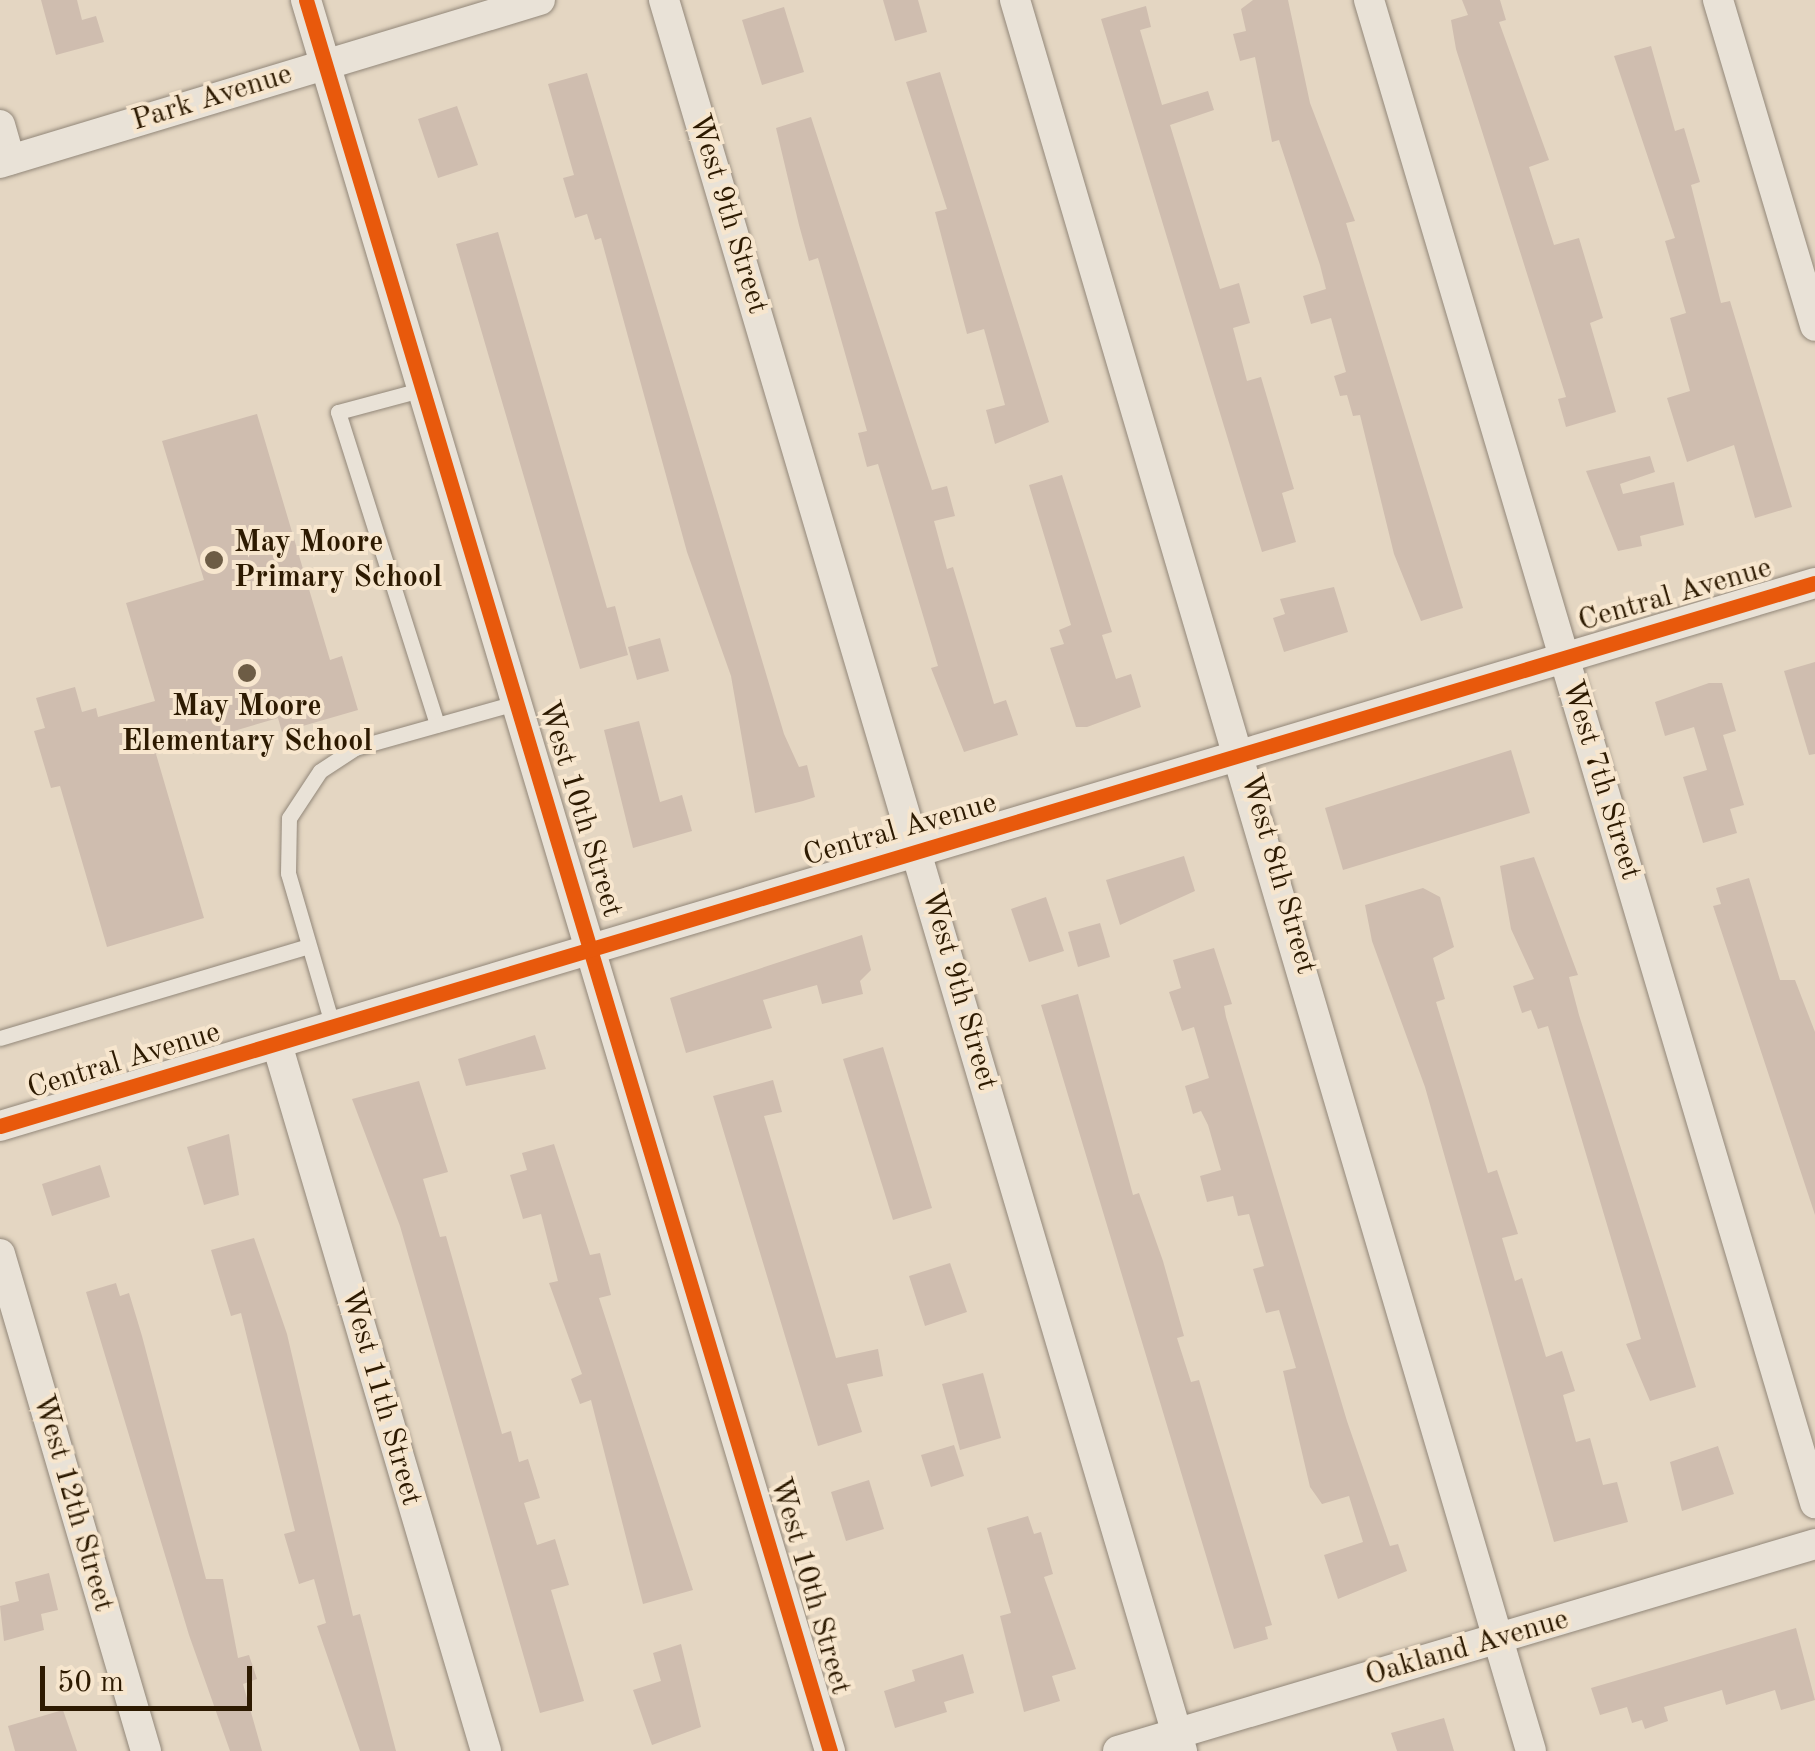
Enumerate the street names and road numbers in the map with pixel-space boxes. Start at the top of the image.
street label: Park Avenue [128,57,296,139]
street label: West 9th Street [681,110,775,318]
street label: Central Avenue [1574,550,1776,640]
street label: West 7th Street [1554,676,1648,884]
street label: West 10th Street [530,696,630,922]
street label: West 8th Street [1232,770,1324,978]
street label: Central Avenue [799,785,1001,875]
street label: West 9th Street [913,886,1005,1094]
street label: Central Avenue [23,1015,225,1107]
street label: West 11th Street [333,1284,429,1510]
street label: West 12th Street [25,1390,121,1616]
street label: West 10th Street [762,1473,858,1699]
street label: Oakland Avenue [1361,1602,1573,1694]

